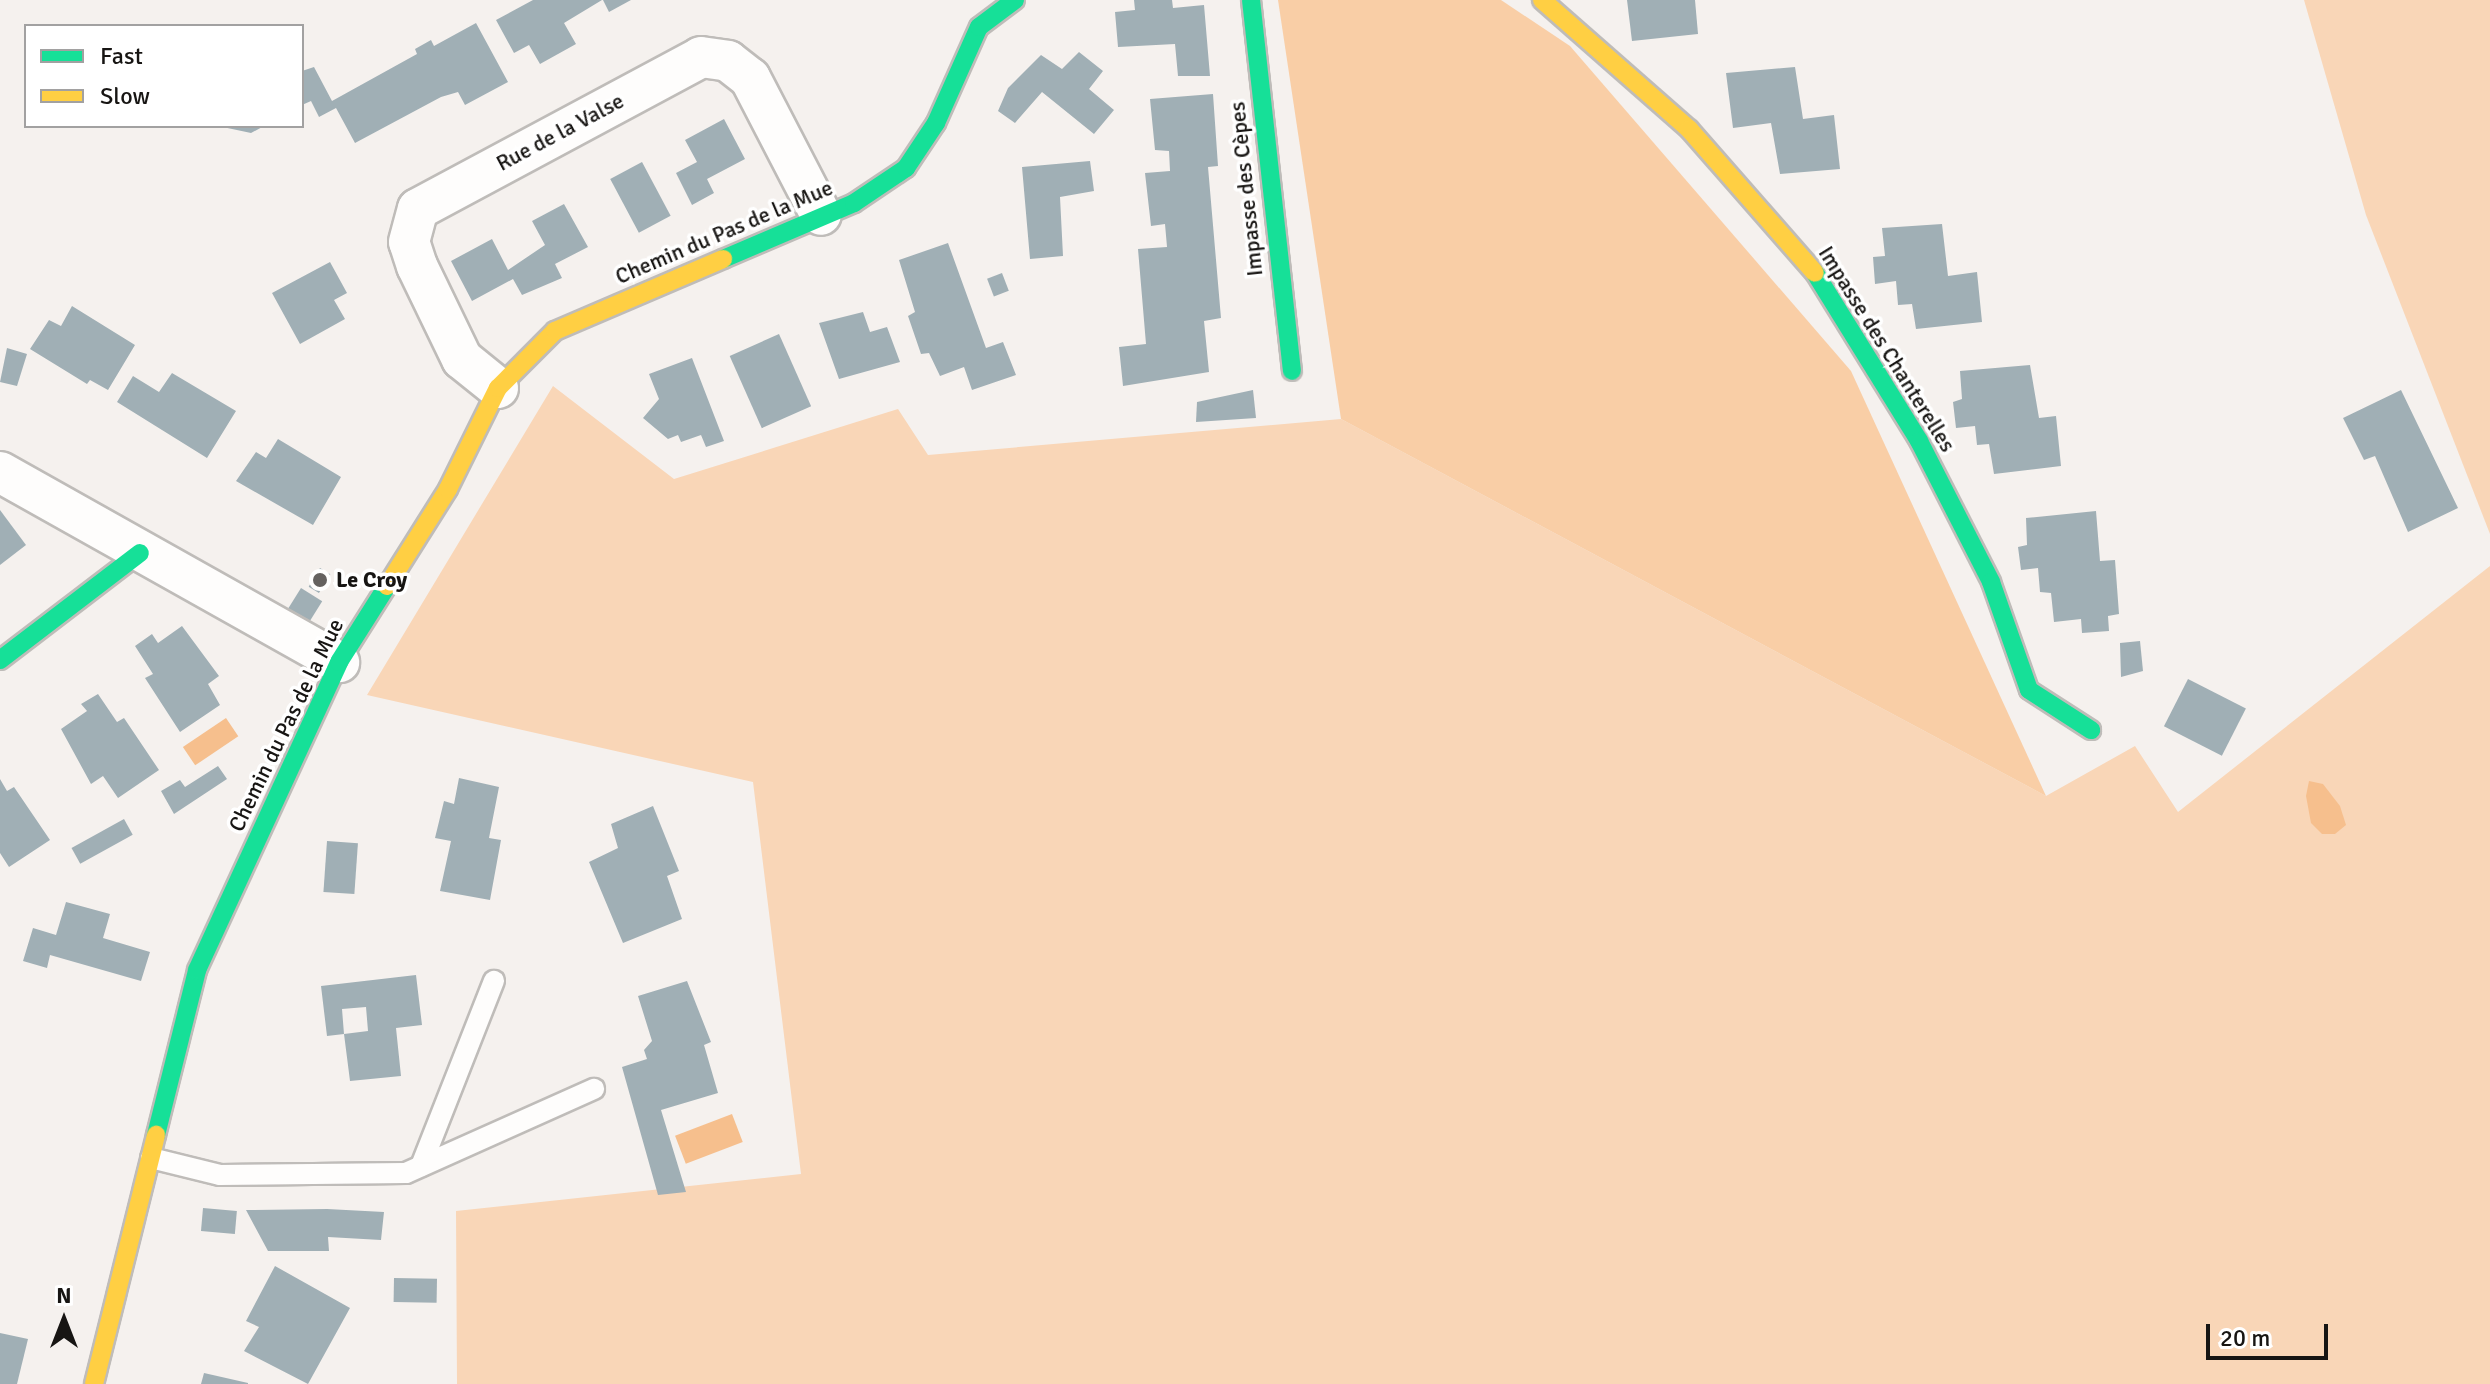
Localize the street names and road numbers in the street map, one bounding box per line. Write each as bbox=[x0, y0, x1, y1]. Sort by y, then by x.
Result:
street label: Rue de la Valse bbox=[492, 87, 628, 177]
street label: Impasse des Cèpes bbox=[1224, 100, 1268, 278]
street label: Chemin du Pas de la Mue bbox=[611, 174, 837, 290]
street label: Impasse des Chanterelles bbox=[1813, 241, 1961, 457]
street label: Chemin du Pas de la Mue bbox=[223, 614, 349, 836]

